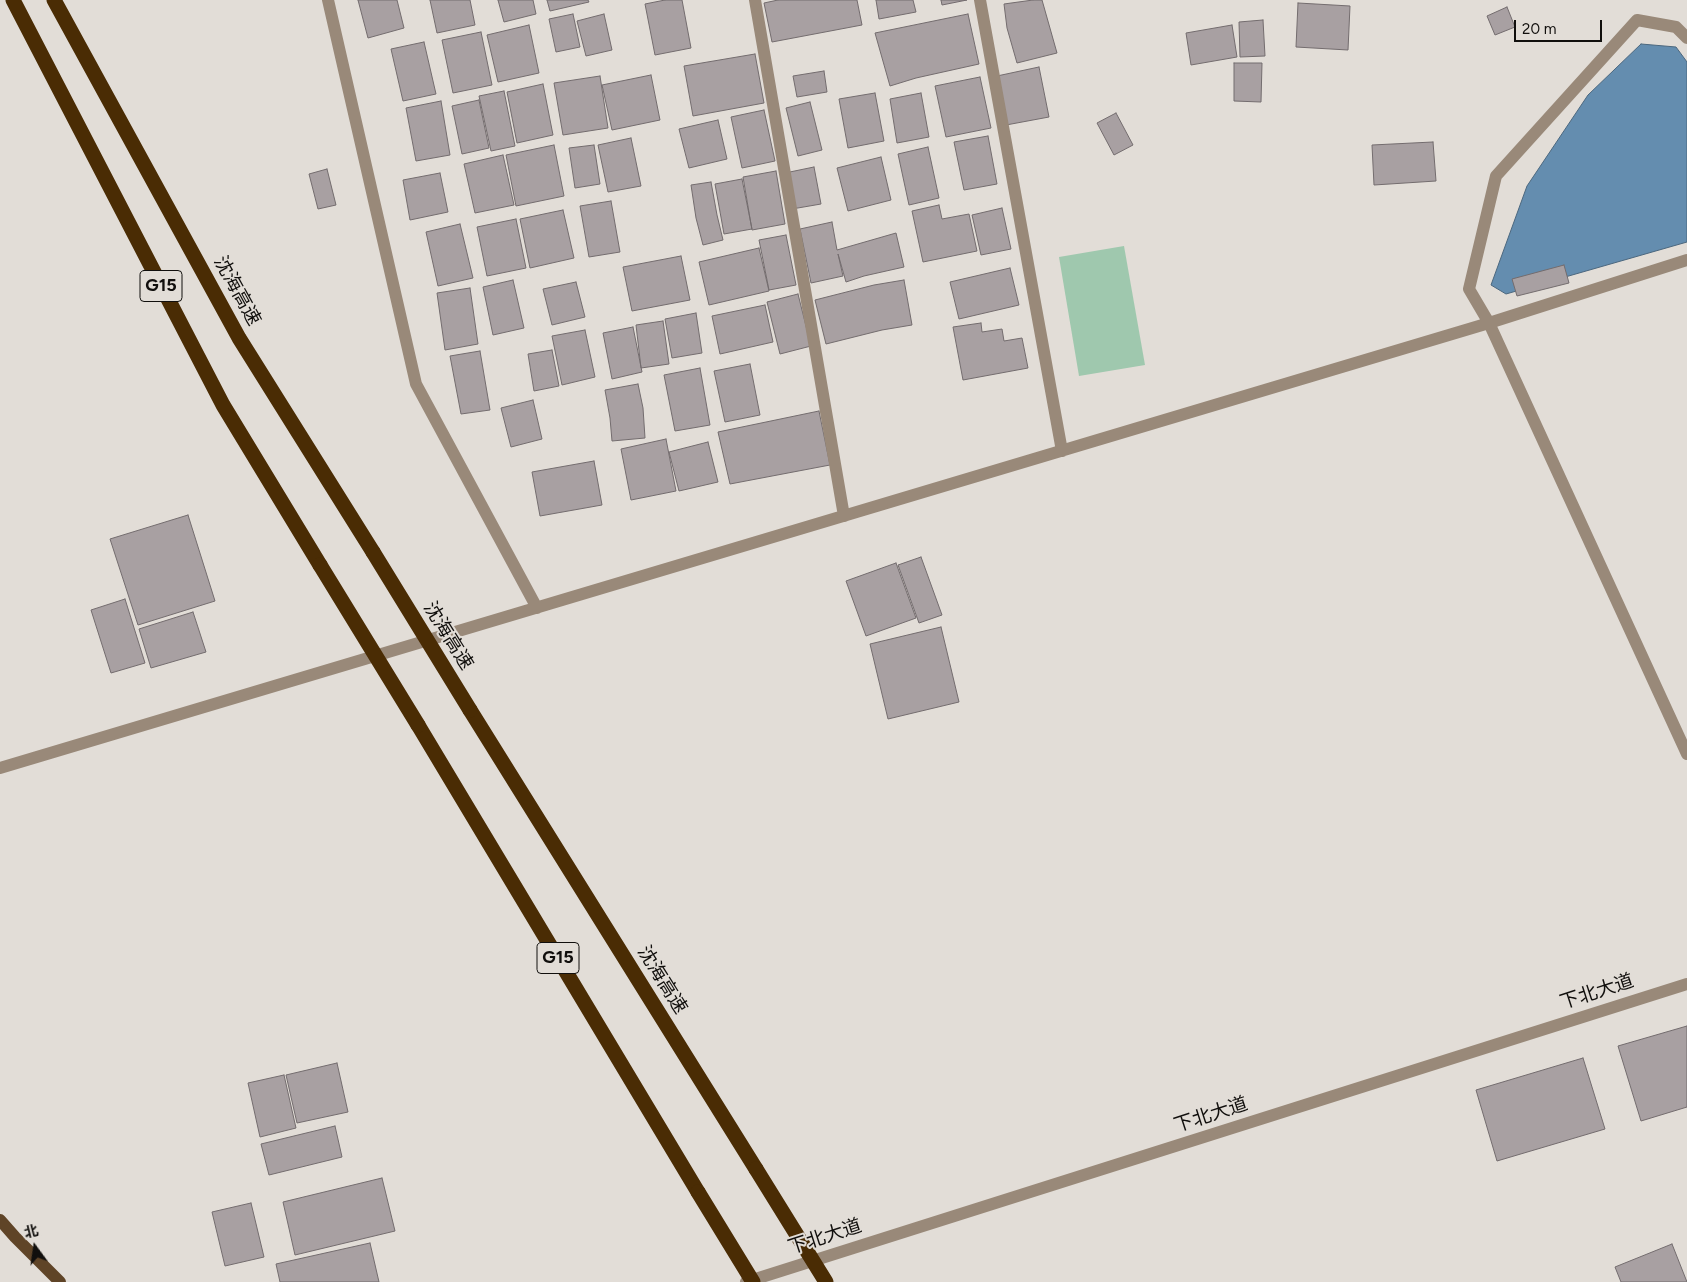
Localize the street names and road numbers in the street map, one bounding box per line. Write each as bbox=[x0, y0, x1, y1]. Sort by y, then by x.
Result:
street label: 沈海高速 bbox=[209, 252, 265, 330]
road number: G15 bbox=[140, 270, 182, 302]
street label: 沈海高速 bbox=[418, 598, 478, 674]
road number: G15 bbox=[537, 942, 579, 974]
street label: 沈海高速 bbox=[632, 942, 692, 1018]
street label: 下北大道 bbox=[1557, 969, 1637, 1015]
street label: 下北大道 bbox=[1171, 1092, 1251, 1138]
street label: 下北大道 bbox=[785, 1214, 865, 1260]

